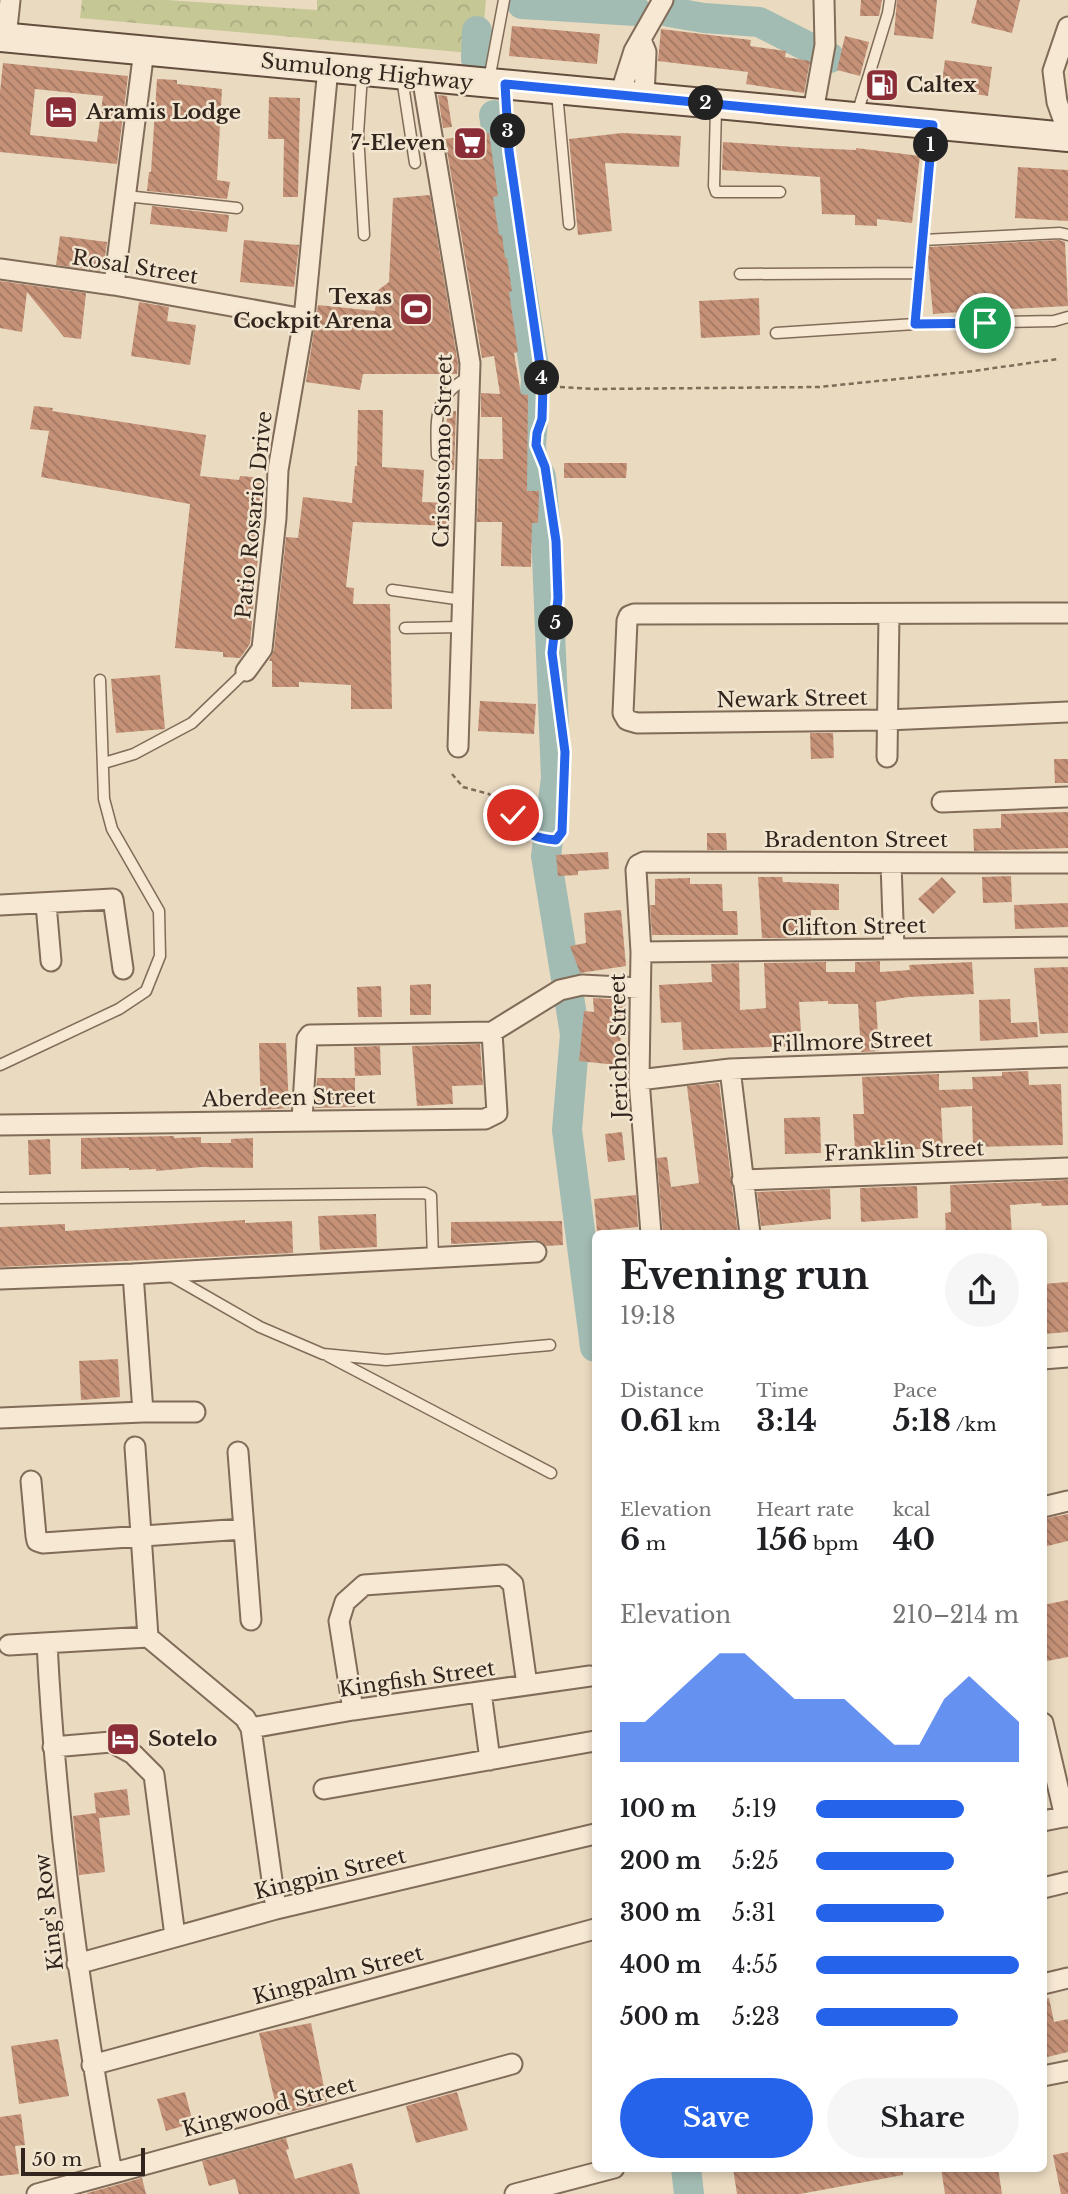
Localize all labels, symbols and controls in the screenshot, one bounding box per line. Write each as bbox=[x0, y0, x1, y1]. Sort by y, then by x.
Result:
street label: Sumulong Highway bbox=[260, 48, 475, 96]
fuel station icon: Caltex bbox=[863, 66, 901, 104]
place label: Caltex bbox=[906, 72, 977, 98]
pin: 2 bbox=[688, 86, 724, 120]
text: 2 bbox=[699, 91, 712, 114]
hotel icon: Aramis Lodge bbox=[42, 93, 80, 131]
place label: Aramis Lodge bbox=[85, 99, 241, 125]
pin: 3 bbox=[490, 114, 526, 148]
text: 3 bbox=[501, 119, 514, 142]
supermarket icon: 7-Eleven bbox=[451, 124, 489, 162]
pin: 1 bbox=[914, 128, 948, 162]
place label: 7-Eleven bbox=[351, 130, 446, 156]
text: 1 bbox=[926, 133, 935, 156]
street label: Rosal Street bbox=[70, 244, 200, 290]
place label: Texas Cockpit Arena bbox=[233, 284, 392, 334]
sports icon: Texas Cockpit Arena bbox=[397, 290, 435, 328]
pin bbox=[955, 293, 1015, 353]
icon: arrive bbox=[966, 304, 1004, 342]
street label: Crisostomo Street bbox=[428, 354, 458, 548]
pin: 4 bbox=[524, 360, 560, 396]
text: 4 bbox=[535, 366, 548, 389]
street label: Patio Rosario Drive bbox=[230, 410, 278, 620]
pin: 5 bbox=[538, 606, 574, 640]
text: 5 bbox=[550, 611, 561, 634]
street label: Newark Street bbox=[716, 685, 868, 713]
pin bbox=[483, 785, 543, 845]
icon: check bbox=[494, 796, 532, 834]
street label: Bradenton Street bbox=[764, 827, 948, 853]
street label: Clifton Street bbox=[781, 913, 927, 941]
street label: Jericho Street bbox=[605, 973, 633, 1122]
street label: Fillmore Street bbox=[771, 1026, 934, 1058]
street label: Aberdeen Street bbox=[201, 1083, 376, 1113]
street label: Franklin Street bbox=[823, 1135, 985, 1167]
text: Evening run bbox=[620, 1252, 869, 1299]
button: share bbox=[945, 1253, 1019, 1327]
text: 19:18 bbox=[620, 1302, 676, 1330]
text: Distance bbox=[620, 1379, 704, 1402]
text: Time bbox=[756, 1379, 809, 1402]
text: Pace bbox=[893, 1379, 937, 1402]
text: 0.61 bbox=[620, 1402, 683, 1439]
text: 3:14 bbox=[756, 1402, 817, 1439]
text: 5:18 bbox=[893, 1402, 951, 1439]
text: km bbox=[683, 1413, 720, 1436]
text: /km bbox=[951, 1413, 997, 1436]
text: Elevation bbox=[620, 1498, 712, 1521]
text: Heart rate bbox=[756, 1498, 854, 1521]
text: kcal bbox=[893, 1498, 931, 1521]
text: 6 bbox=[620, 1521, 640, 1558]
text: 156 bbox=[756, 1521, 807, 1558]
text: 40 bbox=[893, 1521, 935, 1558]
text: m bbox=[640, 1532, 666, 1555]
text: bpm bbox=[807, 1532, 859, 1555]
text: Elevation bbox=[620, 1601, 731, 1629]
text: 210–214 m bbox=[892, 1601, 1019, 1629]
street label: Kingfish Street bbox=[337, 1655, 497, 1703]
hotel icon: Sotelo bbox=[104, 1720, 142, 1758]
place label: Sotelo bbox=[148, 1726, 218, 1752]
text: 100 m bbox=[620, 1795, 696, 1823]
text: 5:19 bbox=[732, 1795, 777, 1823]
street label: Kingpin Street bbox=[251, 1843, 409, 1905]
text: 200 m bbox=[620, 1847, 701, 1875]
text: 5:25 bbox=[732, 1847, 779, 1875]
street label: King's Row bbox=[29, 1852, 69, 1972]
text: 300 m bbox=[620, 1899, 701, 1927]
text: 5:31 bbox=[732, 1899, 776, 1927]
street label: Kingpalm Street bbox=[250, 1940, 426, 2010]
text: 400 m bbox=[620, 1951, 702, 1979]
text: 4:55 bbox=[732, 1951, 778, 1979]
text: 500 m bbox=[620, 2003, 700, 2031]
text: 5:23 bbox=[732, 2003, 780, 2031]
street label: Kingwood Street bbox=[179, 2071, 359, 2143]
button: Save bbox=[620, 2078, 813, 2158]
button: Share bbox=[827, 2078, 1019, 2158]
scale bar bbox=[21, 2145, 145, 2177]
text: 50 m bbox=[32, 2148, 82, 2171]

